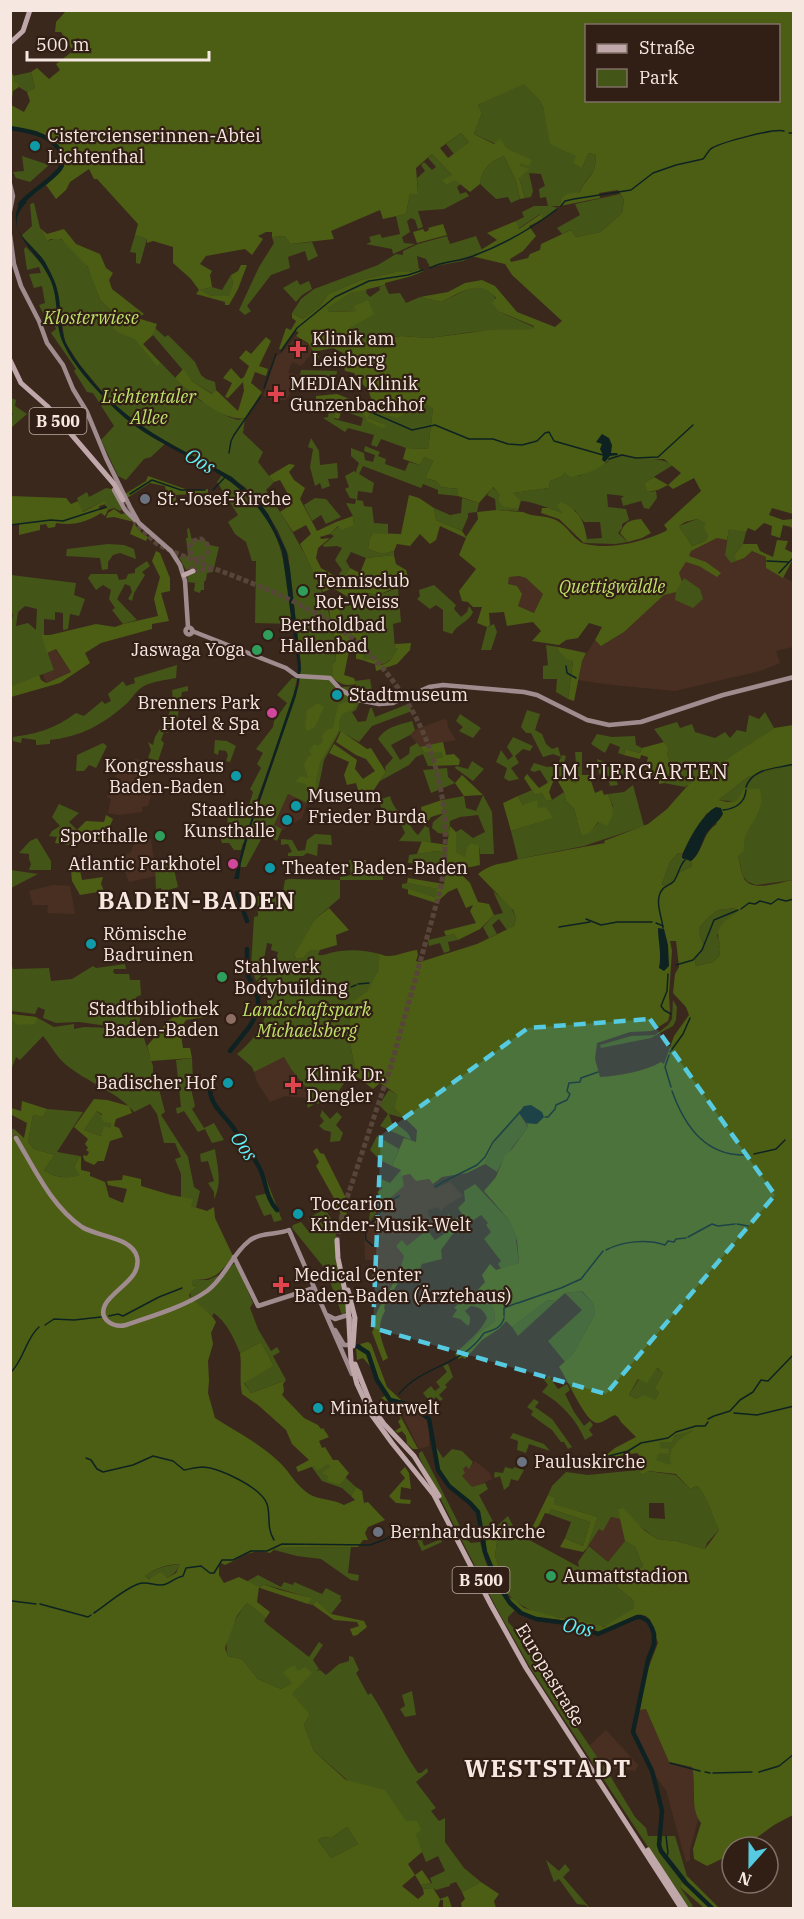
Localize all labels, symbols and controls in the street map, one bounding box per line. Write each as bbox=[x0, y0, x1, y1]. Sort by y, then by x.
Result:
scale bar bbox=[27, 24, 208, 62]
legend bbox=[585, 24, 780, 102]
text: 500 m bbox=[36, 33, 90, 56]
text: Straße bbox=[639, 36, 695, 59]
text: Park bbox=[639, 66, 679, 89]
place label: Cistercienserinnen-Abtei Lichtenthal bbox=[47, 124, 261, 168]
marker: Cistercienserinnen-Abtei Lichtenthal bbox=[28, 139, 42, 153]
park label: Klosterwiese bbox=[42, 306, 139, 329]
place label: Klinik am Leisberg bbox=[312, 327, 395, 371]
marker: Klinik am Leisberg bbox=[289, 340, 307, 358]
place label: MEDIAN Klinik Gunzenbachhof bbox=[290, 372, 426, 416]
park label: Lichtentaler Allee bbox=[101, 385, 197, 429]
marker: MEDIAN Klinik Gunzenbachhof bbox=[267, 385, 285, 403]
road number: B 500 bbox=[29, 408, 86, 434]
water label: Oos bbox=[180, 441, 221, 480]
place label: St.-Josef-Kirche bbox=[157, 487, 291, 510]
marker: St.-Josef-Kirche bbox=[138, 492, 152, 506]
place label: Tennisclub Rot-Weiss bbox=[315, 569, 410, 613]
park label: Quettigwäldle bbox=[559, 575, 665, 598]
marker: Tennisclub Rot-Weiss bbox=[296, 584, 310, 598]
place label: Bertholdbad Hallenbad bbox=[280, 613, 386, 657]
marker: Bertholdbad Hallenbad bbox=[261, 628, 275, 642]
place label: Jaswaga Yoga bbox=[131, 638, 245, 661]
marker: Jaswaga Yoga bbox=[250, 643, 264, 657]
place label: Stadtmuseum bbox=[349, 683, 468, 706]
marker: Stadtmuseum bbox=[330, 688, 344, 702]
place label: Brenners Park Hotel & Spa bbox=[137, 691, 260, 735]
marker: Brenners Park Hotel & Spa bbox=[265, 706, 279, 720]
place label: Kongresshaus Baden-Baden bbox=[104, 754, 224, 798]
district label: IM TIERGARTEN bbox=[553, 758, 729, 785]
marker: Kongresshaus Baden-Baden bbox=[229, 769, 243, 783]
place label: Museum Frieder Burda bbox=[308, 784, 427, 828]
place label: Staatliche Kunsthalle bbox=[184, 798, 275, 842]
marker: Museum Frieder Burda bbox=[289, 799, 303, 813]
marker: Staatliche Kunsthalle bbox=[280, 813, 294, 827]
place label: Sporthalle bbox=[60, 824, 148, 847]
marker: Sporthalle bbox=[153, 829, 167, 843]
place label: Atlantic Parkhotel bbox=[68, 852, 221, 875]
place label: Theater Baden-Baden bbox=[282, 856, 468, 879]
marker: Atlantic Parkhotel bbox=[226, 857, 240, 871]
marker: Theater Baden-Baden bbox=[263, 861, 277, 875]
district label: BADEN-BADEN bbox=[98, 884, 296, 916]
place label: Römische Badruinen bbox=[103, 922, 194, 966]
marker: Römische Badruinen bbox=[84, 937, 98, 951]
place label: Stahlwerk Bodybuilding bbox=[234, 955, 348, 999]
marker: Stahlwerk Bodybuilding bbox=[215, 970, 229, 984]
place label: Stadtbibliothek Baden-Baden bbox=[89, 997, 219, 1041]
park label: Landschaftspark Michaelsberg bbox=[242, 998, 372, 1042]
marker: Stadtbibliothek Baden-Baden bbox=[224, 1012, 238, 1026]
place label: Klinik Dr. Dengler bbox=[306, 1063, 385, 1107]
place label: Badischer Hof bbox=[96, 1071, 218, 1094]
marker: Badischer Hof bbox=[221, 1076, 235, 1090]
marker: Klinik Dr. Dengler bbox=[284, 1076, 302, 1094]
water label: Oos bbox=[225, 1125, 265, 1167]
place label: Toccarion Kinder-Musik-Welt bbox=[310, 1192, 471, 1236]
marker: Toccarion Kinder-Musik-Welt bbox=[291, 1207, 305, 1221]
place label: Medical Center Baden-Baden (Ärztehaus) bbox=[294, 1263, 511, 1307]
marker: Medical Center Baden-Baden (Ärztehaus) bbox=[272, 1276, 290, 1294]
place label: Miniaturwelt bbox=[330, 1396, 439, 1419]
marker: Miniaturwelt bbox=[311, 1401, 325, 1415]
place label: Pauluskirche bbox=[534, 1450, 646, 1473]
marker: Pauluskirche bbox=[515, 1455, 529, 1469]
place label: Bernharduskirche bbox=[390, 1520, 545, 1543]
marker: Bernharduskirche bbox=[371, 1525, 385, 1539]
place label: Aumattstadion bbox=[563, 1564, 689, 1587]
road number: B 500 bbox=[452, 1567, 510, 1593]
marker: Aumattstadion bbox=[544, 1569, 558, 1583]
water label: Oos bbox=[560, 1610, 597, 1643]
street label: Europastraße bbox=[511, 1619, 590, 1730]
district label: WESTSTADT bbox=[464, 1752, 632, 1784]
north arrow bbox=[720, 1835, 780, 1895]
text: N bbox=[735, 1867, 754, 1891]

